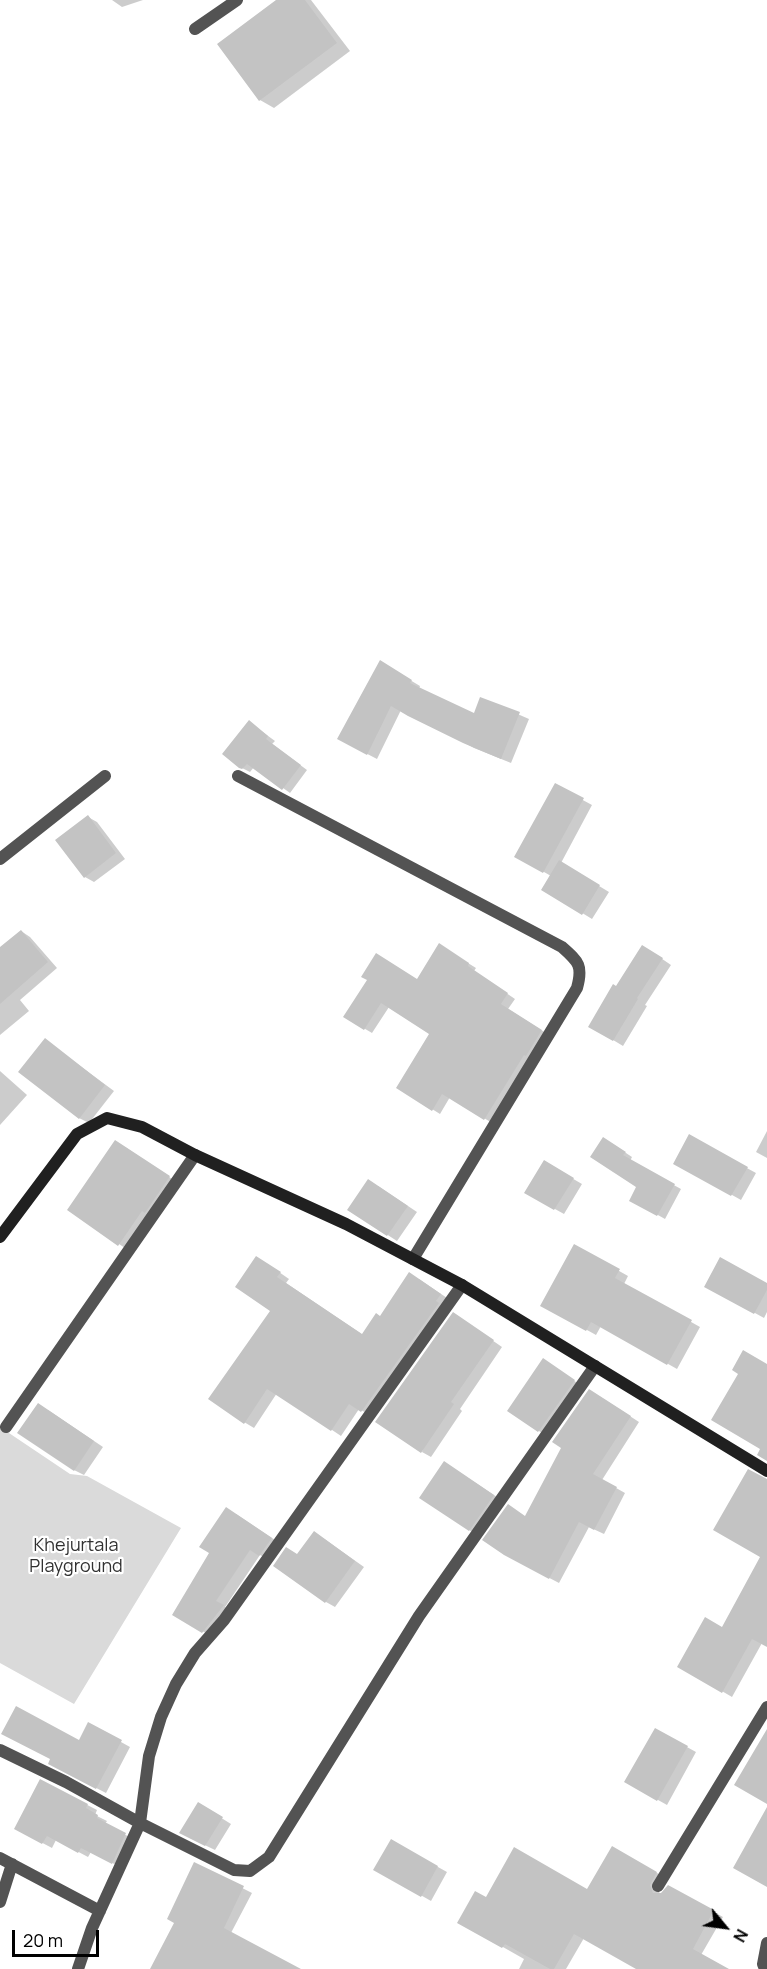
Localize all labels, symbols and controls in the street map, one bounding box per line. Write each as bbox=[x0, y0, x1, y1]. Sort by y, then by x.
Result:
park label: Khejurtala Playground bbox=[29, 1535, 123, 1578]
north arrow bbox=[695, 1897, 755, 1957]
scale bar bbox=[15, 1918, 102, 1956]
text: N bbox=[728, 1925, 753, 1946]
text: 20 m bbox=[23, 1928, 63, 1952]

